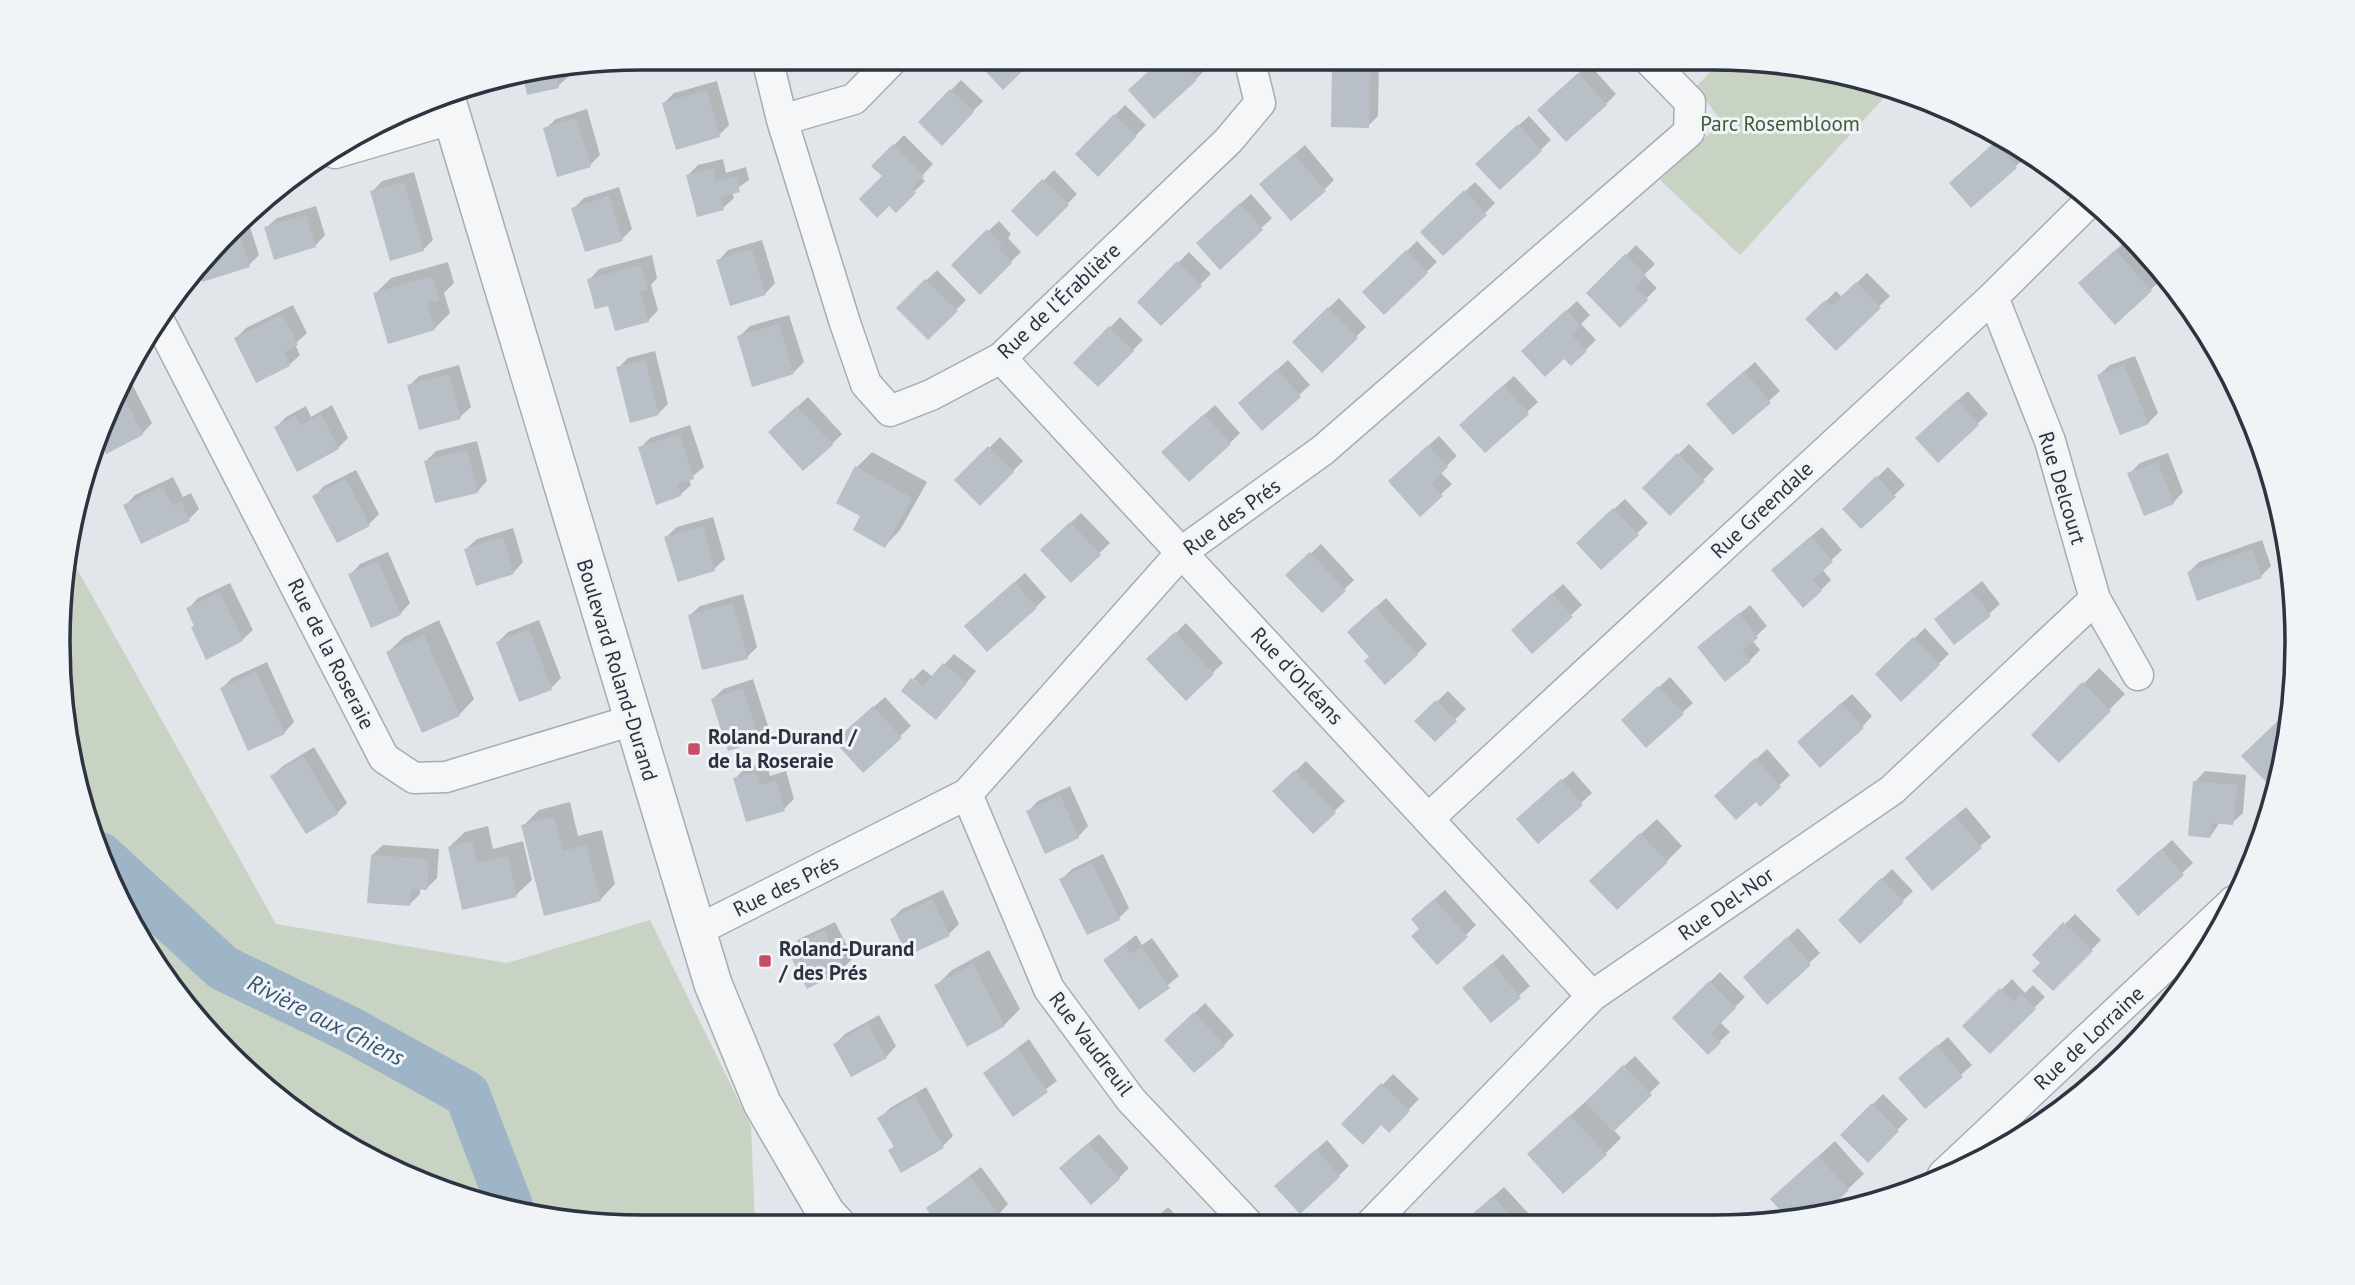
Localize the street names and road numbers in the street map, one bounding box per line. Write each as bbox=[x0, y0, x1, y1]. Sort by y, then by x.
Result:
street label: Rue de l'Érablière bbox=[991, 237, 1126, 365]
street label: Rue Delcourt bbox=[2032, 428, 2092, 548]
street label: Rue Greendale bbox=[1705, 455, 1819, 564]
street label: Rue des Prés bbox=[1178, 472, 1286, 561]
street label: Boulevard Roland-Durand bbox=[571, 556, 664, 784]
street label: Rue de la Roseraie bbox=[282, 574, 381, 734]
street label: Rue d'Orléans bbox=[1245, 621, 1350, 730]
street label: Rue des Prés bbox=[729, 848, 843, 923]
street label: Rue Del-Nor bbox=[1673, 861, 1779, 946]
street label: Rue de Lorraine bbox=[2028, 980, 2149, 1096]
street label: Rue Vaudreuil bbox=[1043, 986, 1140, 1101]

